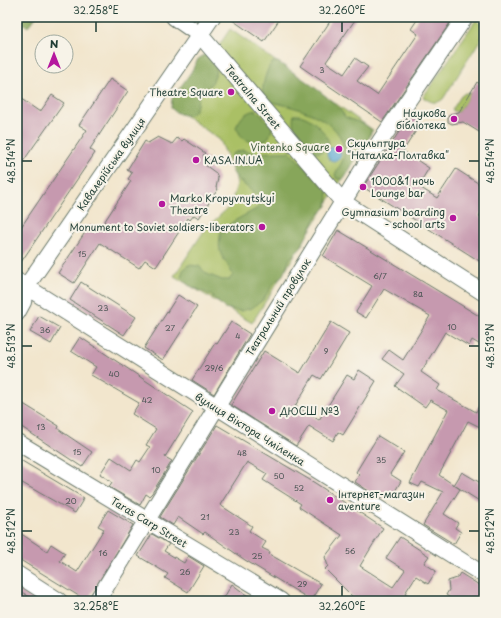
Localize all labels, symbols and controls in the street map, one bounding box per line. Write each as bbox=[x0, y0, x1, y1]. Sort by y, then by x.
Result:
text: 32.258°E bbox=[73, 2, 119, 17]
text: 32.260°E bbox=[319, 2, 365, 17]
north arrow bbox=[34, 34, 74, 74]
text: N bbox=[50, 35, 59, 52]
street label: Teatralna Street bbox=[222, 61, 285, 132]
house number: 3 bbox=[319, 64, 325, 76]
place label: Theatre Square bbox=[149, 84, 223, 99]
marker: Theatre Square bbox=[226, 87, 236, 97]
place label: Наукова бібліотека bbox=[396, 105, 447, 132]
street label: Кавалерійська вулиця bbox=[73, 114, 148, 213]
marker: Наукова бібліотека bbox=[449, 114, 459, 124]
place label: Скульптура "Наталка-Полтавка" bbox=[347, 135, 449, 162]
text: 48.514°N bbox=[3, 138, 18, 184]
text: 48.514°N bbox=[482, 138, 497, 184]
park label: Vintenko Square bbox=[250, 139, 330, 154]
marker: Скульптура "Наталка-Полтавка" bbox=[334, 144, 344, 154]
place label: KASA.IN.UA bbox=[204, 152, 263, 167]
marker: KASA.IN.UA bbox=[191, 155, 201, 165]
place label: 1000&1 ночь Lounge bar bbox=[371, 173, 434, 200]
marker: 1000&1 ночь Lounge bar bbox=[358, 182, 368, 192]
place label: Marko Kropyvnytskyi Theatre bbox=[170, 190, 275, 217]
marker: Marko Kropyvnytskyi Theatre bbox=[157, 199, 167, 209]
place label: Gymnasium boarding - school arts bbox=[341, 204, 445, 231]
marker: Gymnasium boarding - school arts bbox=[448, 213, 458, 223]
place label: Monument to Soviet soldiers-liberators bbox=[69, 219, 254, 234]
marker: Monument to Soviet soldiers-liberators bbox=[257, 222, 267, 232]
house number: 15 bbox=[78, 248, 86, 260]
street label: Театральний провулок bbox=[241, 255, 315, 359]
house number: 6/7 bbox=[373, 270, 387, 282]
house number: 8а bbox=[413, 288, 423, 300]
house number: 23 bbox=[98, 302, 108, 314]
house number: 10 bbox=[447, 321, 457, 333]
house number: 27 bbox=[165, 322, 175, 334]
text: 48.513°N bbox=[3, 323, 18, 369]
text: 48.513°N bbox=[482, 323, 497, 369]
house number: 36 bbox=[40, 324, 51, 336]
house number: 4 bbox=[235, 330, 241, 342]
house number: 9 bbox=[324, 345, 329, 357]
house number: 29/6 bbox=[205, 362, 224, 374]
house number: 40 bbox=[108, 368, 120, 380]
street label: вулиця Віктора Чміленка bbox=[193, 389, 309, 469]
house number: 42 bbox=[142, 394, 153, 406]
place label: ДЮСШ №3 bbox=[279, 403, 339, 418]
marker: ДЮСШ №3 bbox=[267, 406, 277, 416]
house number: 13 bbox=[37, 421, 45, 433]
house number: 15 bbox=[73, 446, 81, 458]
house number: 48 bbox=[237, 447, 247, 459]
house number: 35 bbox=[376, 454, 386, 466]
house number: 10 bbox=[151, 464, 161, 476]
house number: 50 bbox=[274, 470, 285, 482]
house number: 52 bbox=[294, 482, 305, 494]
place label: Інтернет-магазин aventure bbox=[338, 486, 425, 513]
street label: Taras Carp Street bbox=[108, 493, 190, 550]
house number: 20 bbox=[65, 495, 77, 507]
marker: Інтернет-магазин aventure bbox=[325, 495, 335, 505]
text: 48.512°N bbox=[3, 508, 18, 554]
text: 48.512°N bbox=[482, 508, 497, 554]
house number: 21 bbox=[200, 511, 210, 523]
house number: 23 bbox=[229, 526, 239, 538]
house number: 56 bbox=[345, 545, 356, 557]
house number: 16 bbox=[98, 547, 108, 559]
house number: 25 bbox=[252, 550, 262, 562]
house number: 26 bbox=[180, 566, 191, 578]
house number: 29 bbox=[297, 578, 307, 590]
text: 32.258°E bbox=[73, 598, 119, 613]
text: 32.260°E bbox=[319, 598, 365, 613]

